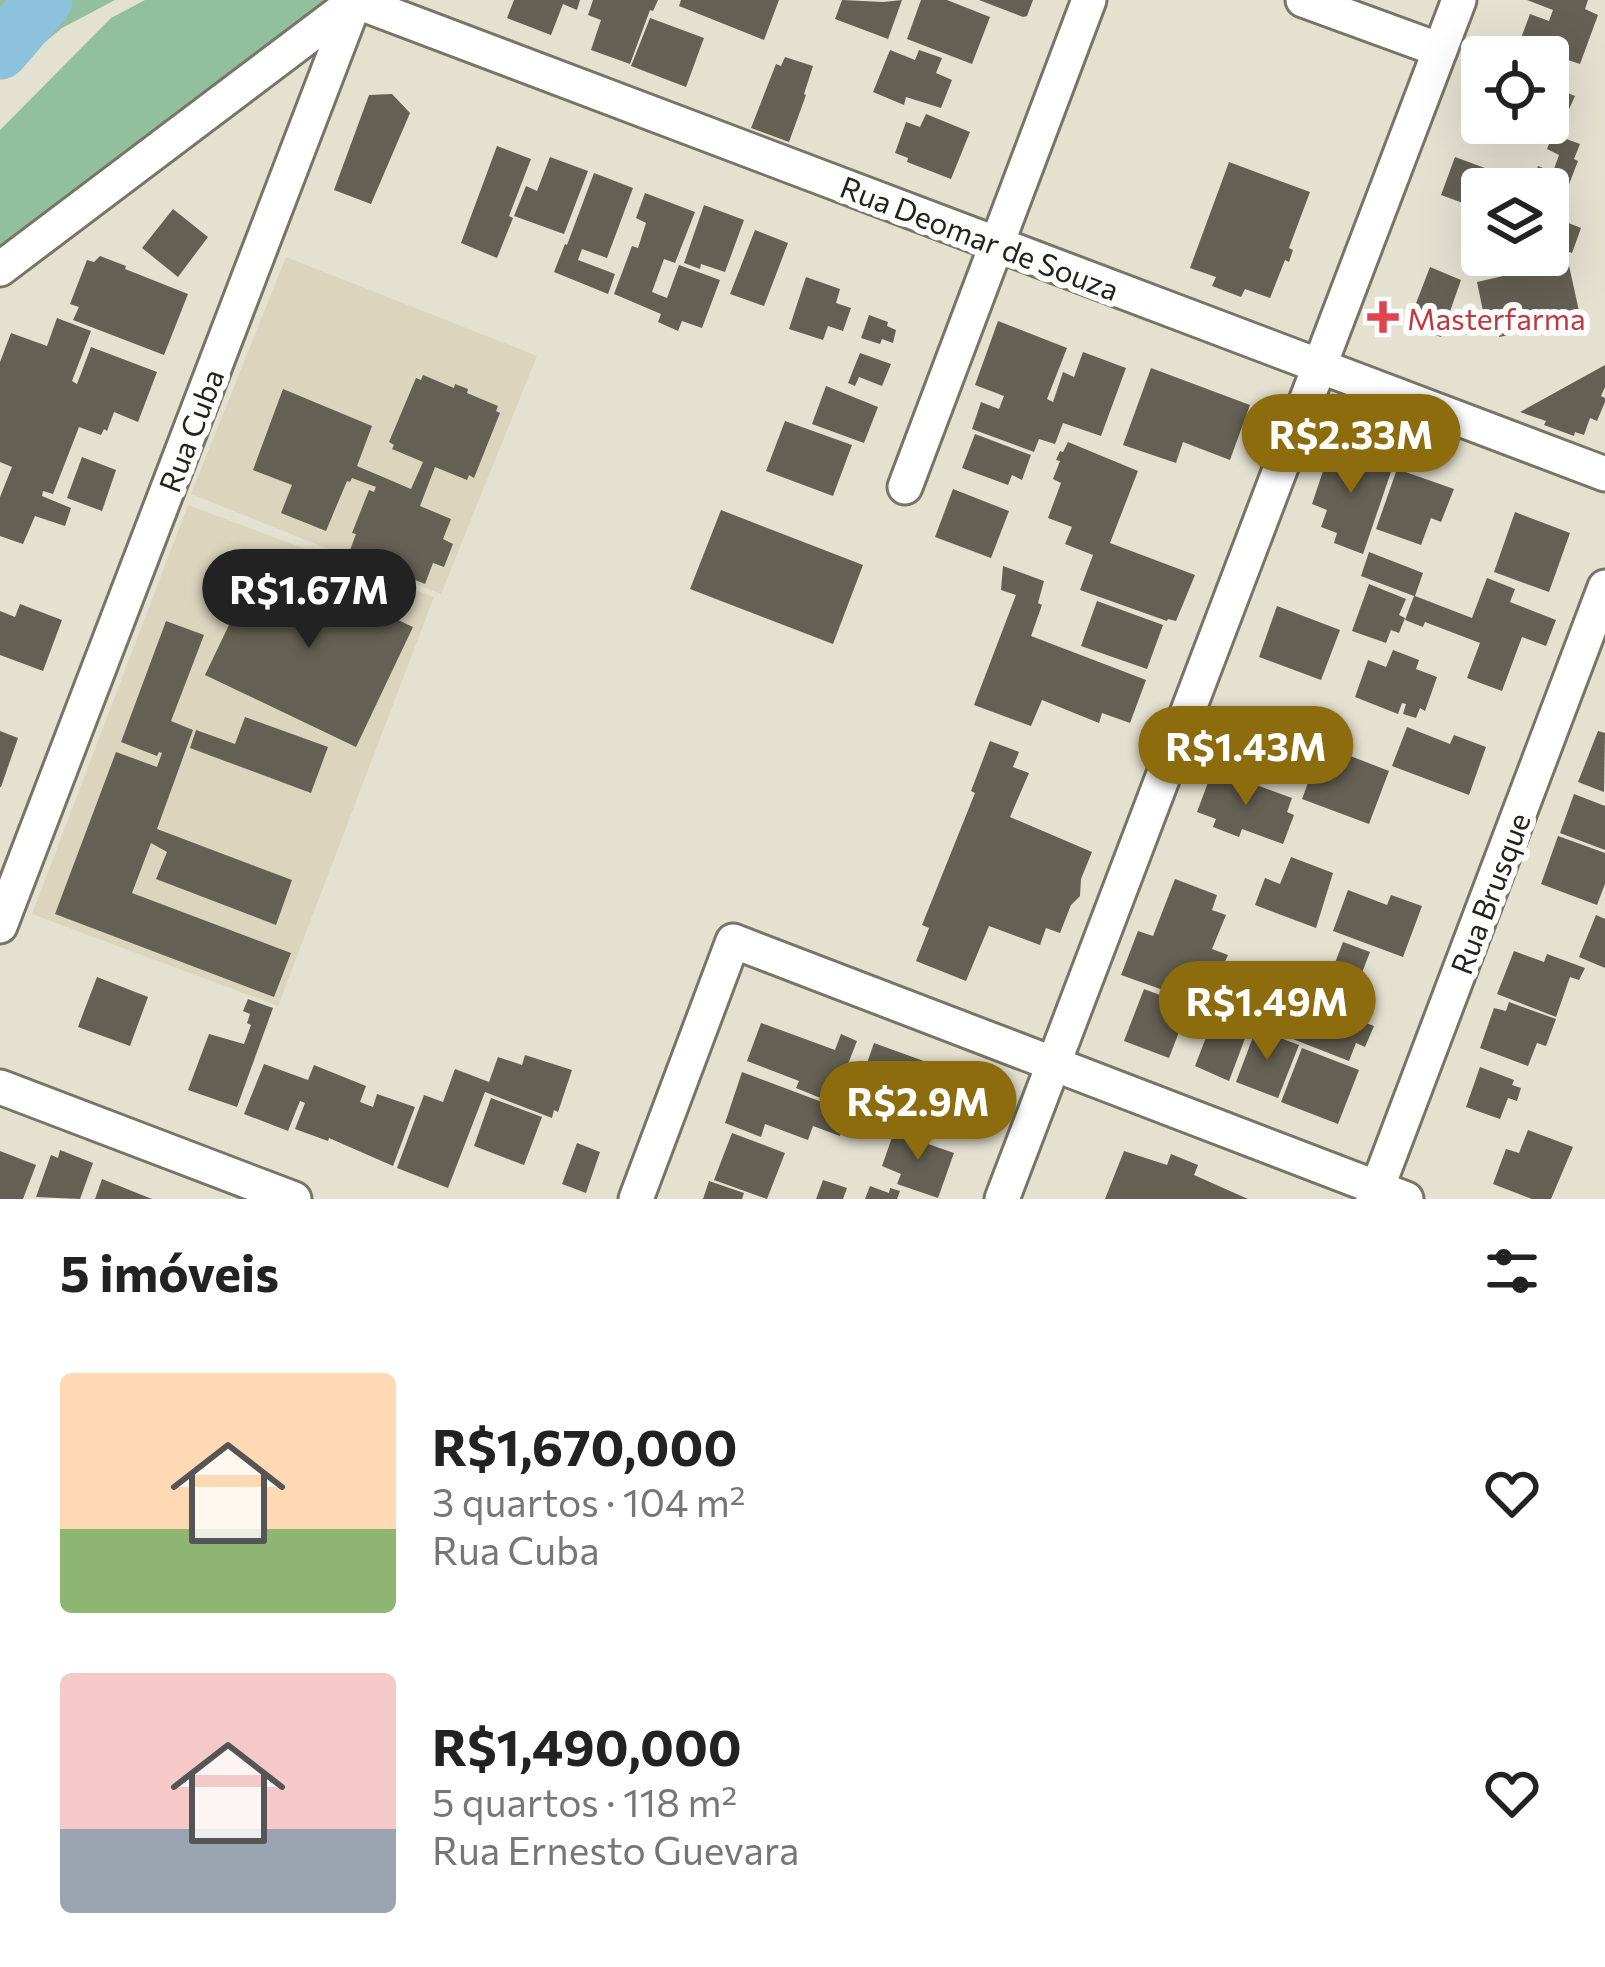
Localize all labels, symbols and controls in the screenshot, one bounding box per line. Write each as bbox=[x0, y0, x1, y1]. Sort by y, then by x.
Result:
map controls bbox=[1461, 36, 1569, 276]
button: locate bbox=[1461, 36, 1569, 144]
street label: Rua Deomar de Souza bbox=[836, 167, 1124, 307]
button: layers bbox=[1461, 168, 1569, 276]
place label: Masterfarma bbox=[1407, 299, 1586, 336]
marker: Masterfarma bbox=[1370, 304, 1396, 330]
street label: Rua Cuba bbox=[150, 363, 230, 497]
pin: R$2.33M bbox=[1240, 394, 1462, 496]
text: R$2.33M bbox=[1269, 409, 1433, 457]
pin: R$1.67M bbox=[198, 549, 420, 651]
text: R$1.67M bbox=[229, 564, 389, 612]
pin: R$1.43M bbox=[1135, 706, 1357, 808]
text: R$1.43M bbox=[1165, 721, 1327, 769]
street label: Rua Brusque bbox=[1441, 807, 1537, 979]
pin: R$1.49M bbox=[1156, 961, 1378, 1063]
text: R$1.49M bbox=[1186, 976, 1348, 1024]
pin: R$2.9M bbox=[820, 1061, 1016, 1163]
text: R$2.9M bbox=[847, 1076, 989, 1124]
icon: filters bbox=[1479, 1238, 1545, 1304]
text: 5 imóveis bbox=[60, 1240, 279, 1303]
text: R$1,670,000 bbox=[432, 1414, 737, 1477]
icon: home bbox=[156, 1421, 300, 1565]
icon: heart bbox=[1479, 1460, 1545, 1526]
text: 3 quartos · 104 m² bbox=[432, 1477, 745, 1525]
text: Rua Cuba bbox=[432, 1525, 600, 1573]
text: R$1,490,000 bbox=[432, 1714, 742, 1777]
icon: home bbox=[156, 1721, 300, 1865]
icon: heart bbox=[1479, 1760, 1545, 1826]
text: 5 quartos · 118 m² bbox=[432, 1777, 737, 1825]
text: Rua Ernesto Guevara bbox=[432, 1825, 799, 1873]

